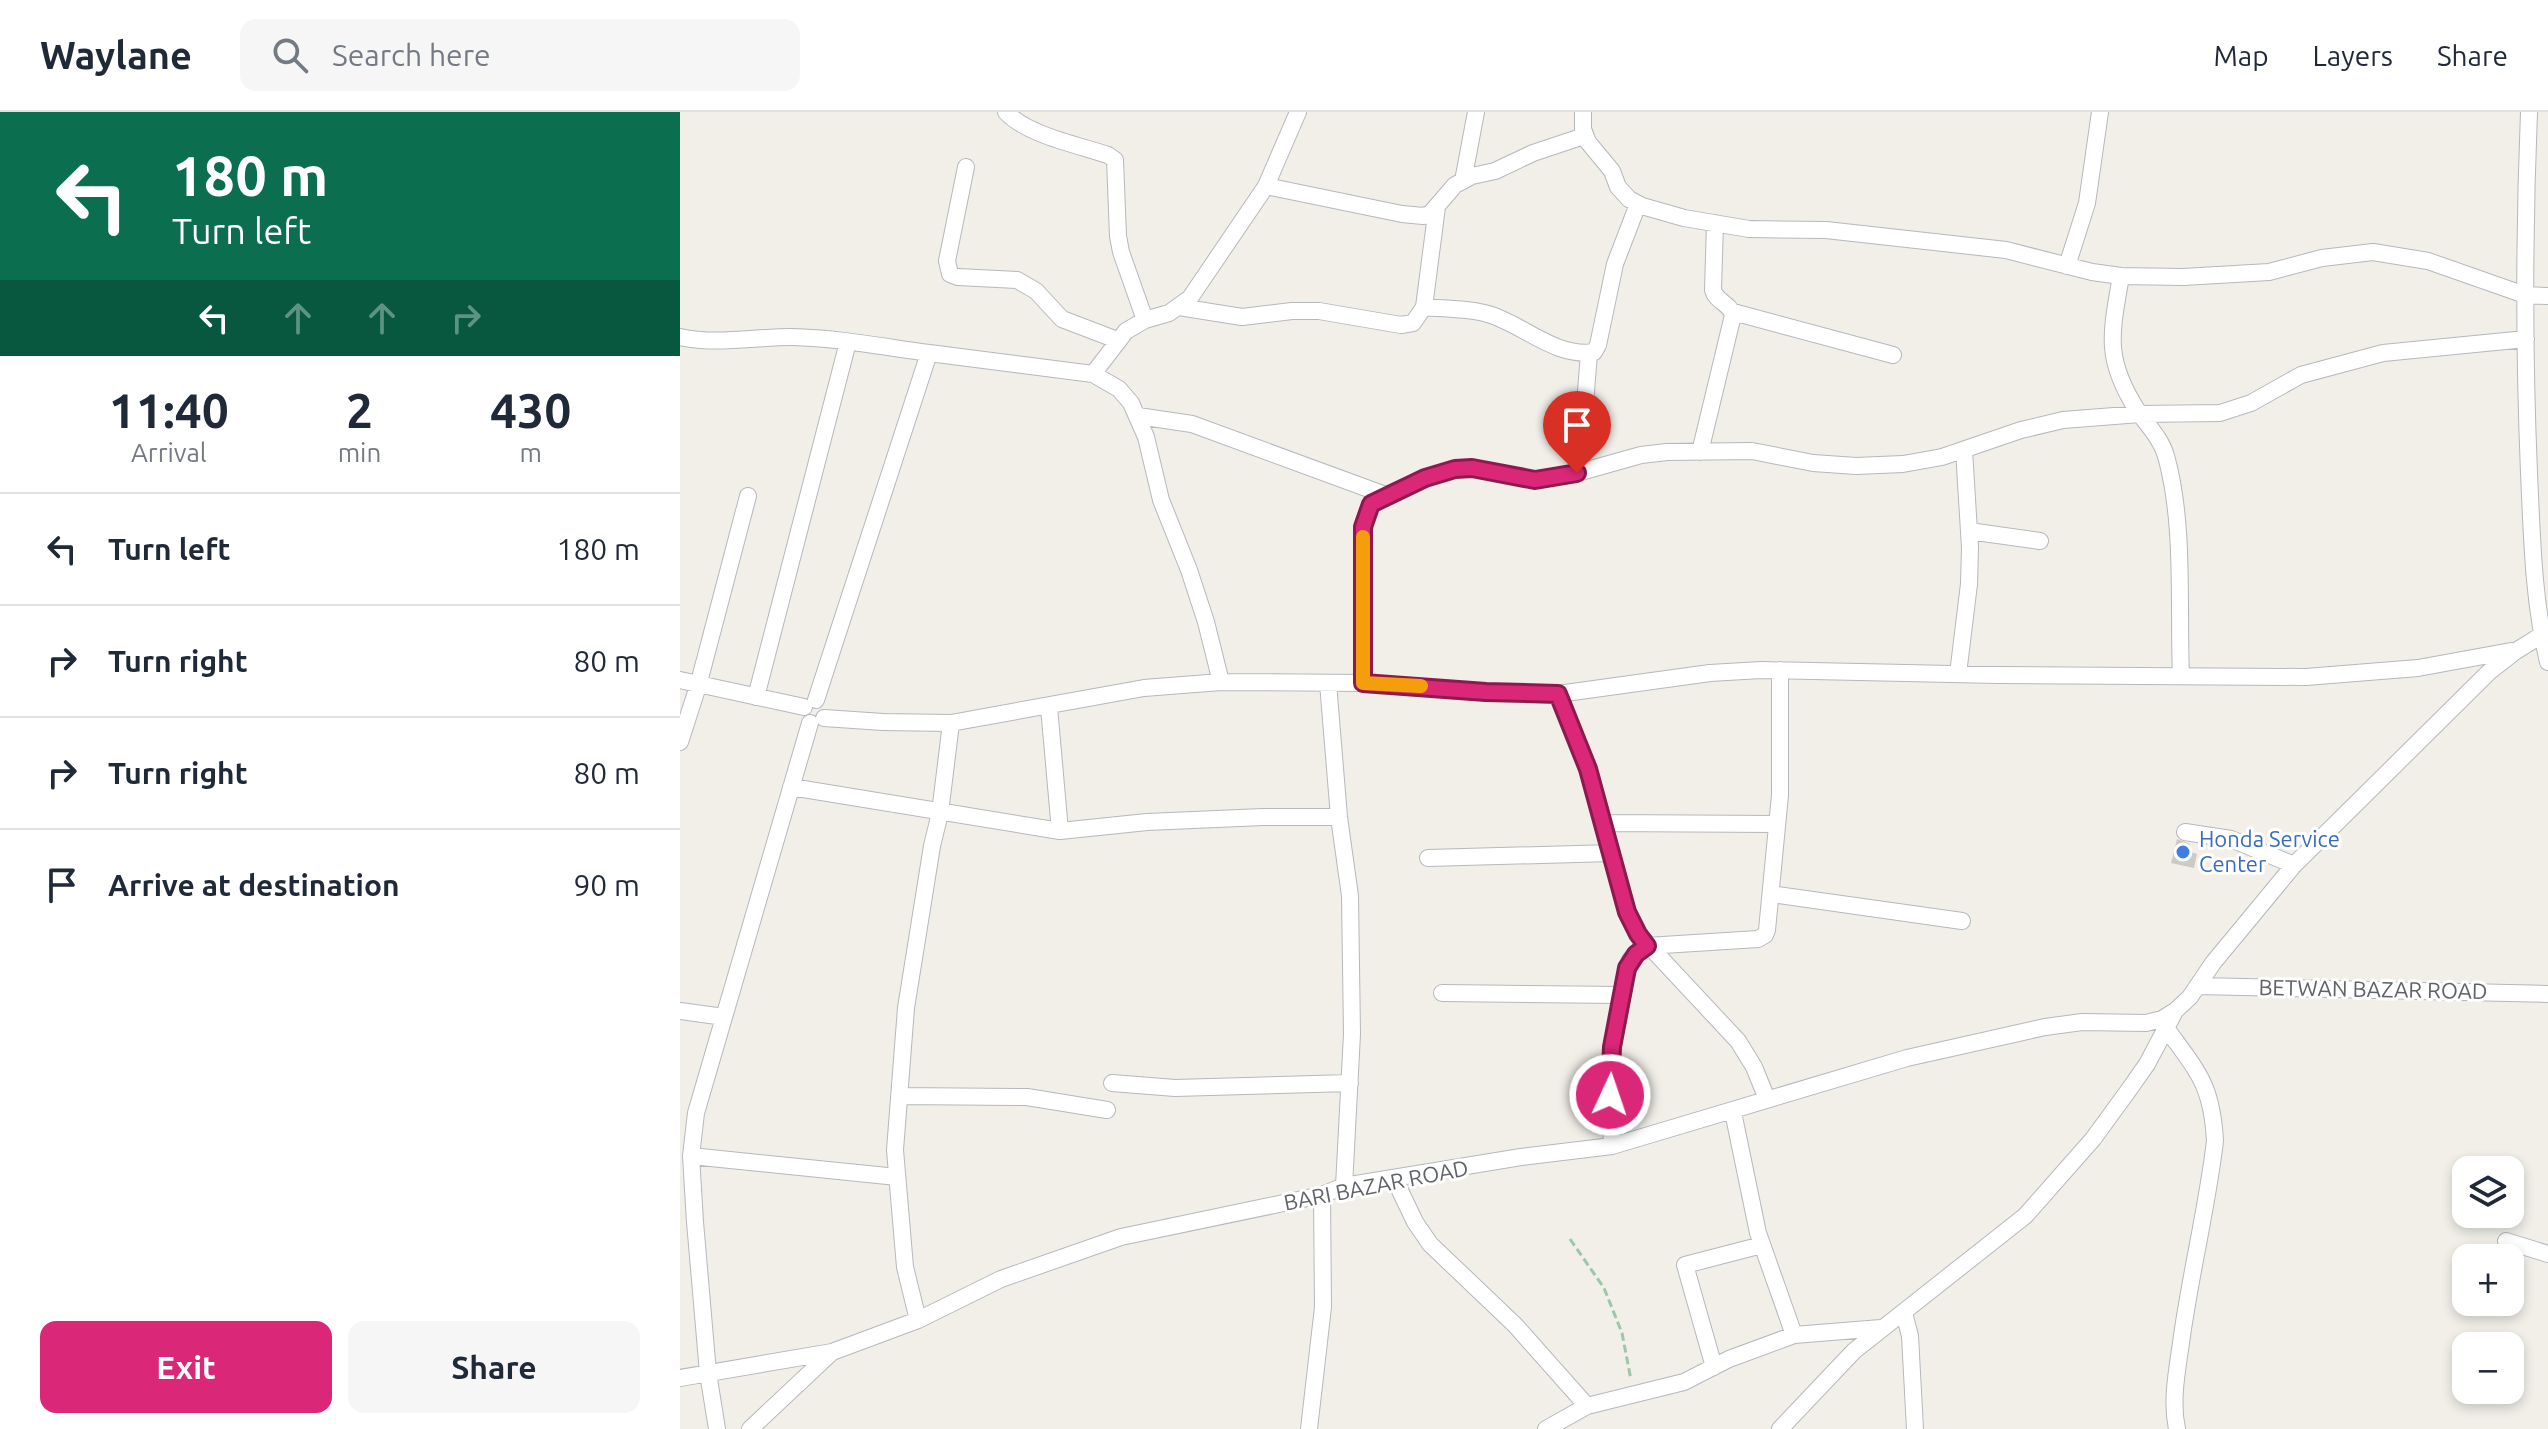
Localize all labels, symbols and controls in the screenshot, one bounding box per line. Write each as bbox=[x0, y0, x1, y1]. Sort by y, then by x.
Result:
search box bbox=[240, 19, 800, 91]
icon: search bbox=[268, 33, 312, 77]
text: Waylane bbox=[40, 34, 192, 76]
text: Search here bbox=[332, 38, 491, 72]
text: Map bbox=[2213, 40, 2269, 71]
text: Layers bbox=[2313, 40, 2393, 71]
text: Share bbox=[2437, 40, 2508, 71]
icon: left bbox=[40, 144, 144, 248]
text: 180 m bbox=[172, 144, 328, 207]
text: Turn left bbox=[172, 210, 311, 251]
icon: left bbox=[192, 296, 236, 340]
icon: ahead bbox=[276, 296, 320, 340]
icon: ahead bbox=[360, 296, 404, 340]
icon: right bbox=[444, 296, 488, 340]
text: 11:40 bbox=[109, 383, 229, 437]
text: 2 bbox=[346, 383, 373, 437]
text: 430 bbox=[490, 383, 571, 437]
pin bbox=[1543, 391, 1611, 473]
icon: arrive bbox=[1555, 403, 1599, 447]
text: Arrival bbox=[131, 438, 207, 467]
text: min bbox=[338, 438, 381, 467]
text: m bbox=[519, 438, 542, 467]
icon: left bbox=[40, 527, 84, 571]
text: Turn left bbox=[108, 532, 230, 566]
text: 180 m bbox=[556, 532, 640, 566]
icon: right bbox=[40, 639, 84, 683]
text: Turn right bbox=[108, 644, 248, 678]
text: 80 m bbox=[573, 644, 640, 678]
icon: right bbox=[40, 751, 84, 795]
text: Turn right bbox=[108, 756, 248, 790]
text: 80 m bbox=[573, 756, 640, 790]
place label: Honda Service Center bbox=[2199, 826, 2340, 876]
marker: Honda Service Center bbox=[2174, 843, 2192, 861]
icon: arrive bbox=[40, 863, 84, 907]
text: Arrive at destination bbox=[108, 868, 400, 902]
text: 90 m bbox=[573, 868, 640, 902]
street label: BETWAN BAZAR ROAD bbox=[2258, 974, 2488, 1003]
position arrow bbox=[1568, 1053, 1652, 1137]
street label: BARI BAZAR ROAD bbox=[1281, 1154, 1470, 1215]
map controls bbox=[2452, 1156, 2524, 1404]
button: layers bbox=[2452, 1156, 2524, 1228]
button: + bbox=[2452, 1244, 2524, 1316]
button: Exit bbox=[40, 1321, 332, 1413]
button: Share bbox=[348, 1321, 640, 1413]
button: − bbox=[2452, 1332, 2524, 1404]

